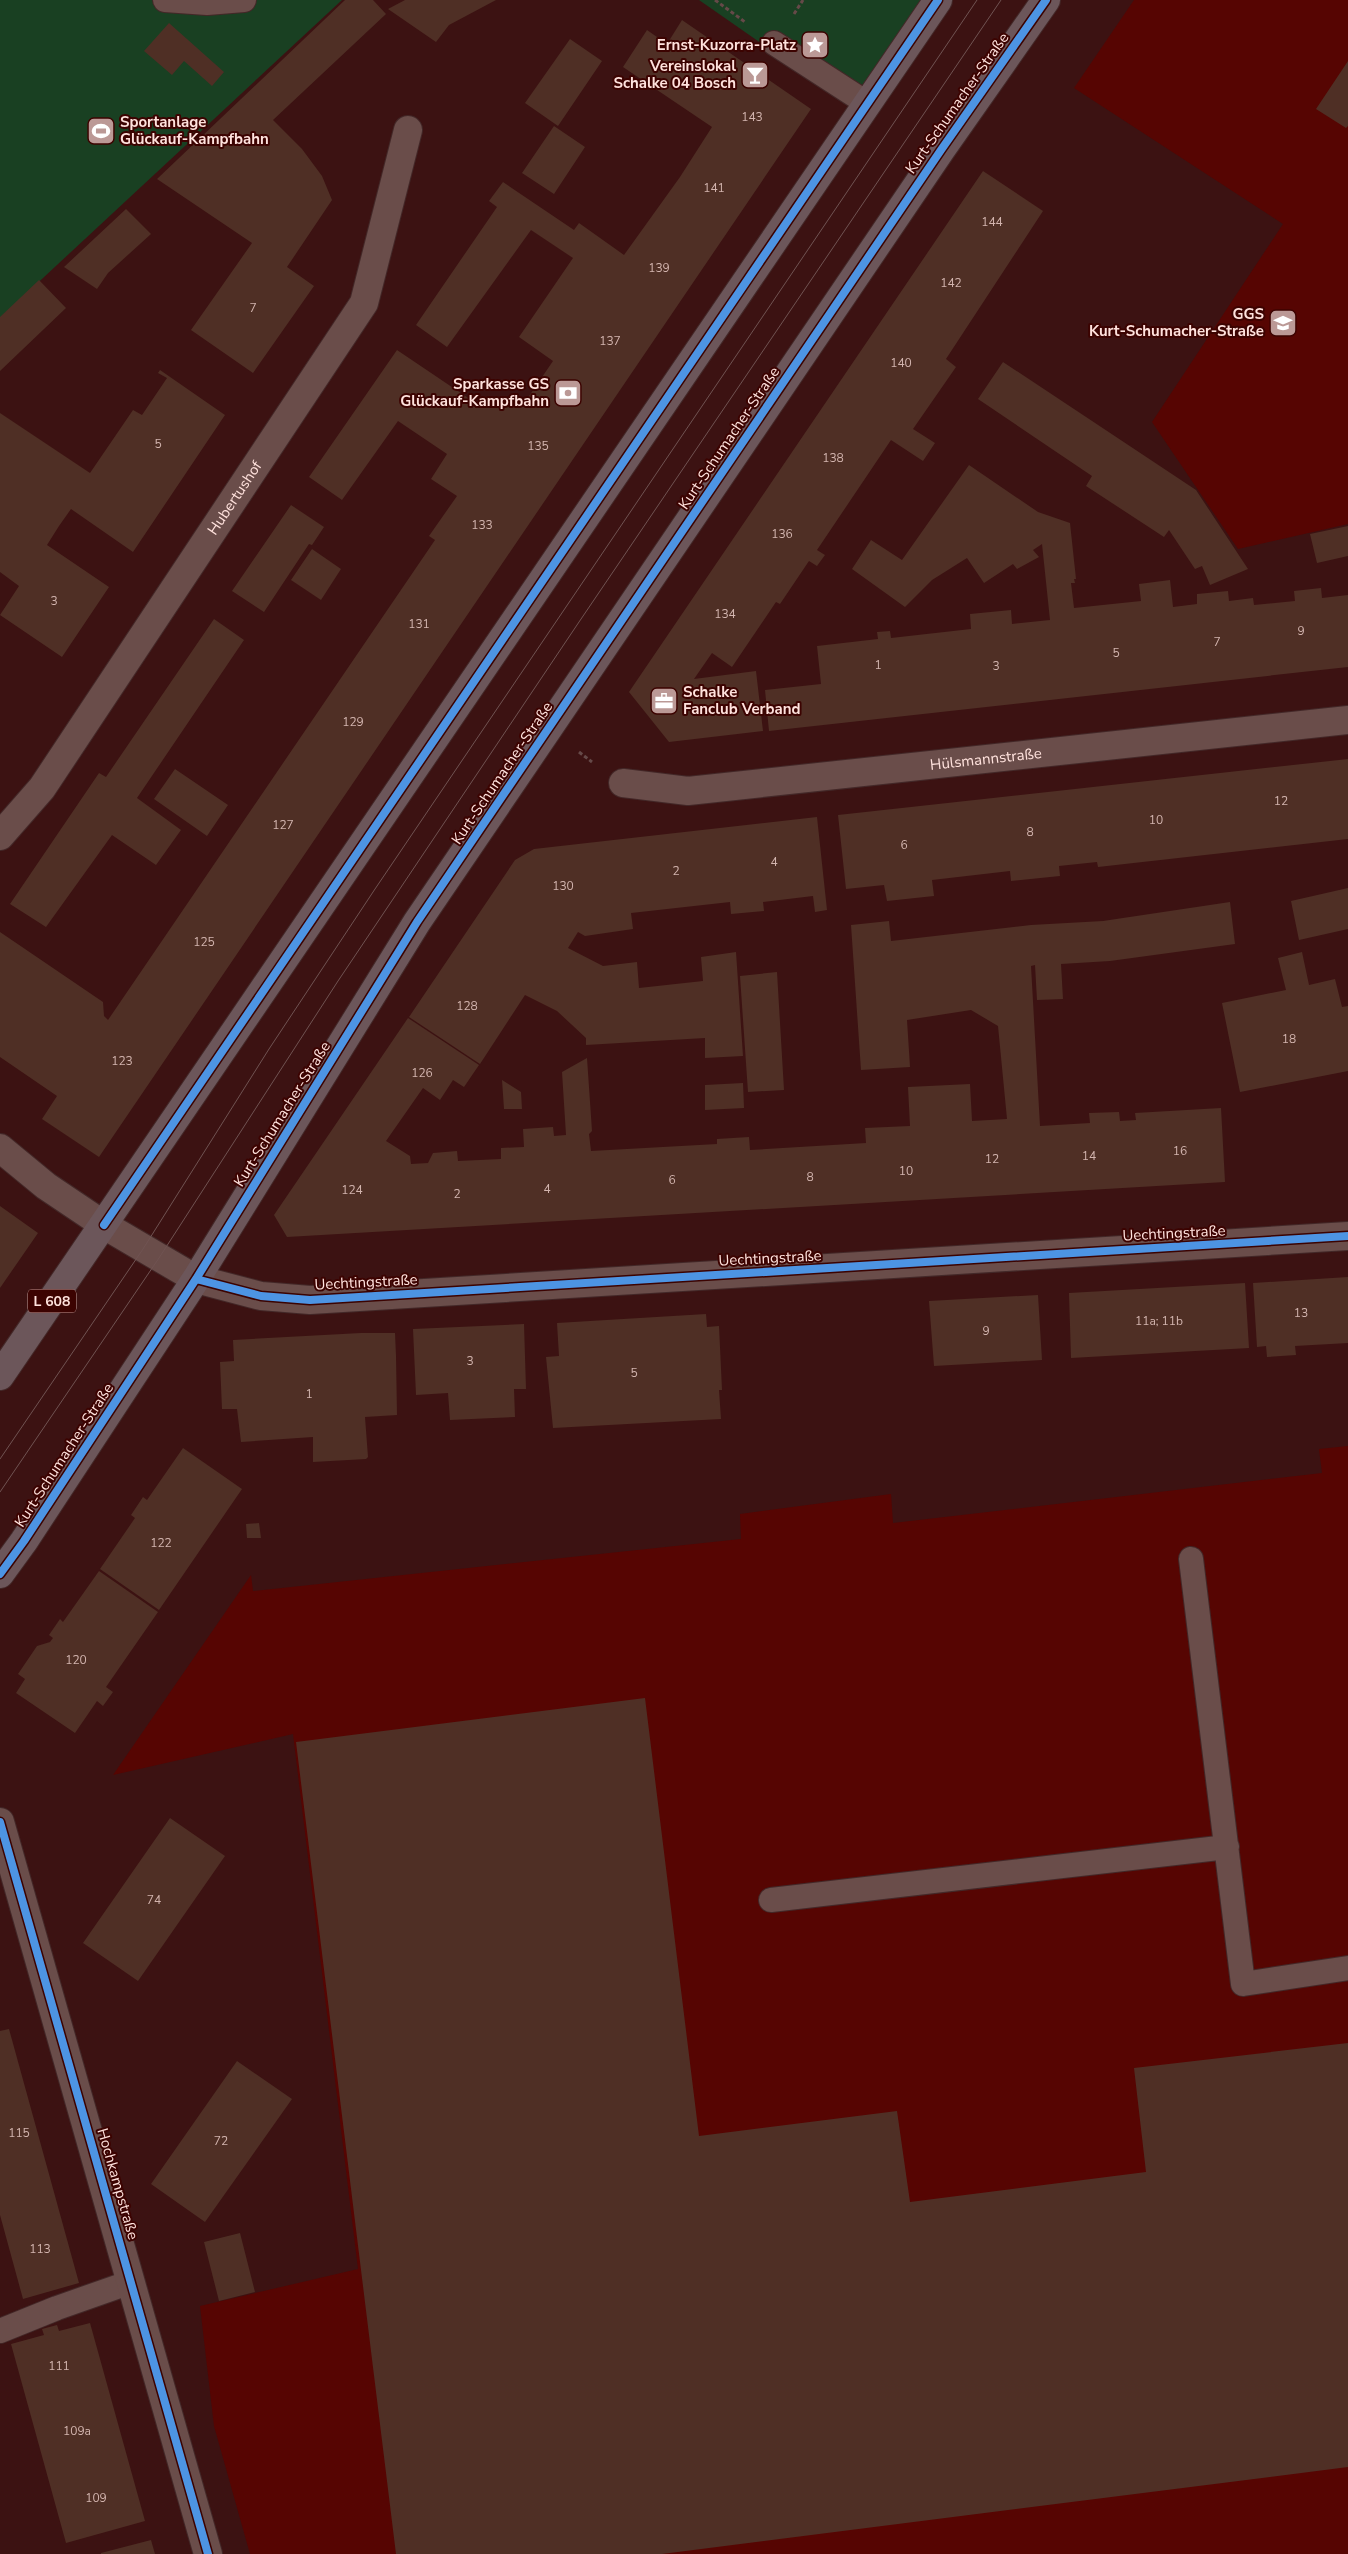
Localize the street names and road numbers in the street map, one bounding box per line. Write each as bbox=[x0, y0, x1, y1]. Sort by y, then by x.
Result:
street label: Kurt-Schumacher-Straße bbox=[901, 28, 1013, 178]
street label: Kurt-Schumacher-Straße bbox=[674, 363, 784, 513]
street label: Hubertushof bbox=[203, 456, 267, 539]
street label: Kurt-Schumacher-Straße bbox=[447, 698, 557, 848]
street label: Hülsmannstraße bbox=[929, 743, 1043, 775]
street label: Kurt-Schumacher-Straße bbox=[229, 1038, 335, 1190]
street label: Uechtingstraße bbox=[1122, 1220, 1226, 1246]
street label: Uechtingstraße bbox=[718, 1245, 822, 1271]
street label: Uechtingstraße bbox=[314, 1269, 418, 1295]
road number: L 608 bbox=[28, 1290, 76, 1312]
street label: Kurt-Schumacher-Straße bbox=[10, 1379, 118, 1531]
street label: Hochkampstraße bbox=[93, 2126, 143, 2242]

